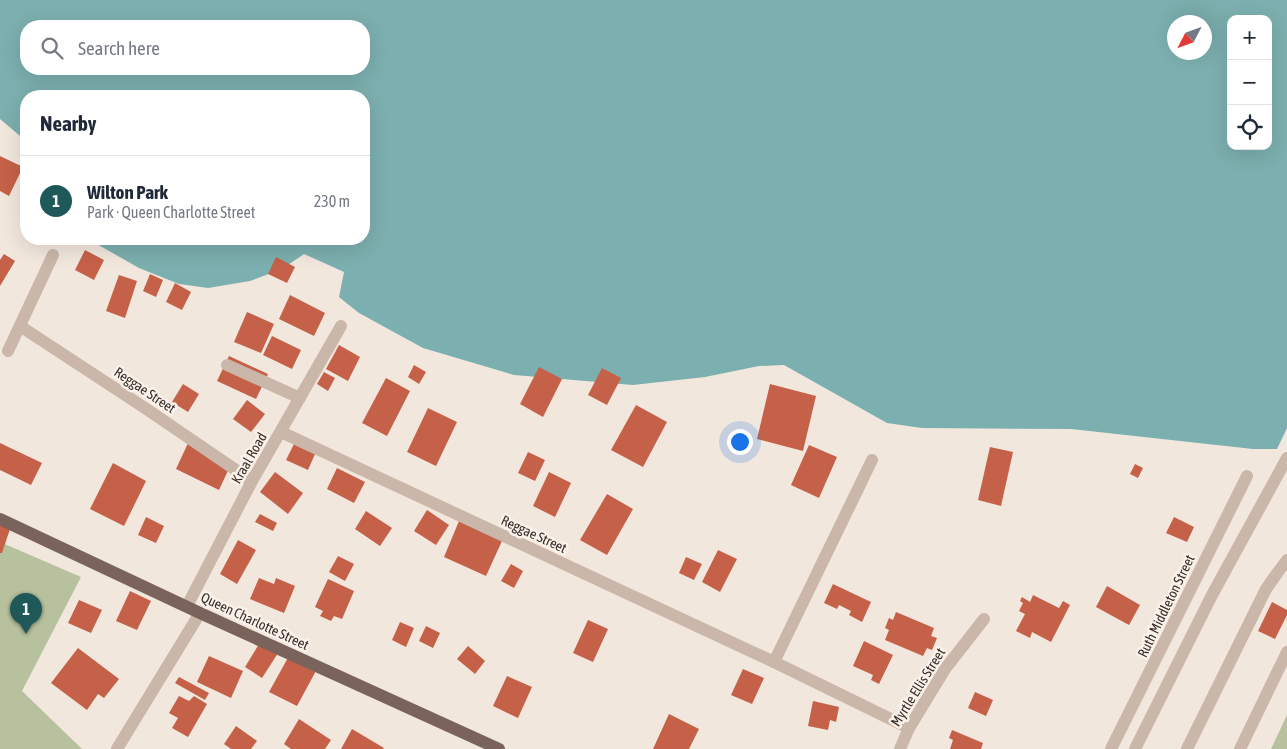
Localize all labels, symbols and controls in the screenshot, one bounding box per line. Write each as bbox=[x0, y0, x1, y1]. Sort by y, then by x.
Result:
north arrow bbox=[1167, 15, 1212, 60]
map controls bbox=[1227, 15, 1272, 150]
button: + bbox=[1227, 15, 1272, 60]
search box bbox=[20, 20, 370, 75]
icon: search bbox=[38, 34, 66, 62]
text: Search here bbox=[78, 37, 160, 59]
button: − bbox=[1227, 60, 1272, 105]
button: locate bbox=[1227, 105, 1272, 150]
text: Nearby bbox=[40, 111, 96, 135]
text: Wilton Park bbox=[87, 181, 168, 203]
text: 1 bbox=[52, 192, 60, 210]
text: 230 m bbox=[314, 192, 350, 210]
text: Park · Queen Charlotte Street bbox=[87, 203, 255, 221]
street label: Reggae Street bbox=[111, 364, 179, 416]
your location bbox=[727, 429, 753, 455]
street label: Kraal Road bbox=[228, 430, 270, 486]
street label: Reggae Street bbox=[499, 512, 569, 556]
street label: Ruth Middleton Street bbox=[1134, 552, 1198, 660]
street label: Queen Charlotte Street bbox=[199, 589, 311, 653]
pin: 1 bbox=[10, 593, 42, 634]
street label: Myrtle Ellis Street bbox=[888, 645, 948, 729]

